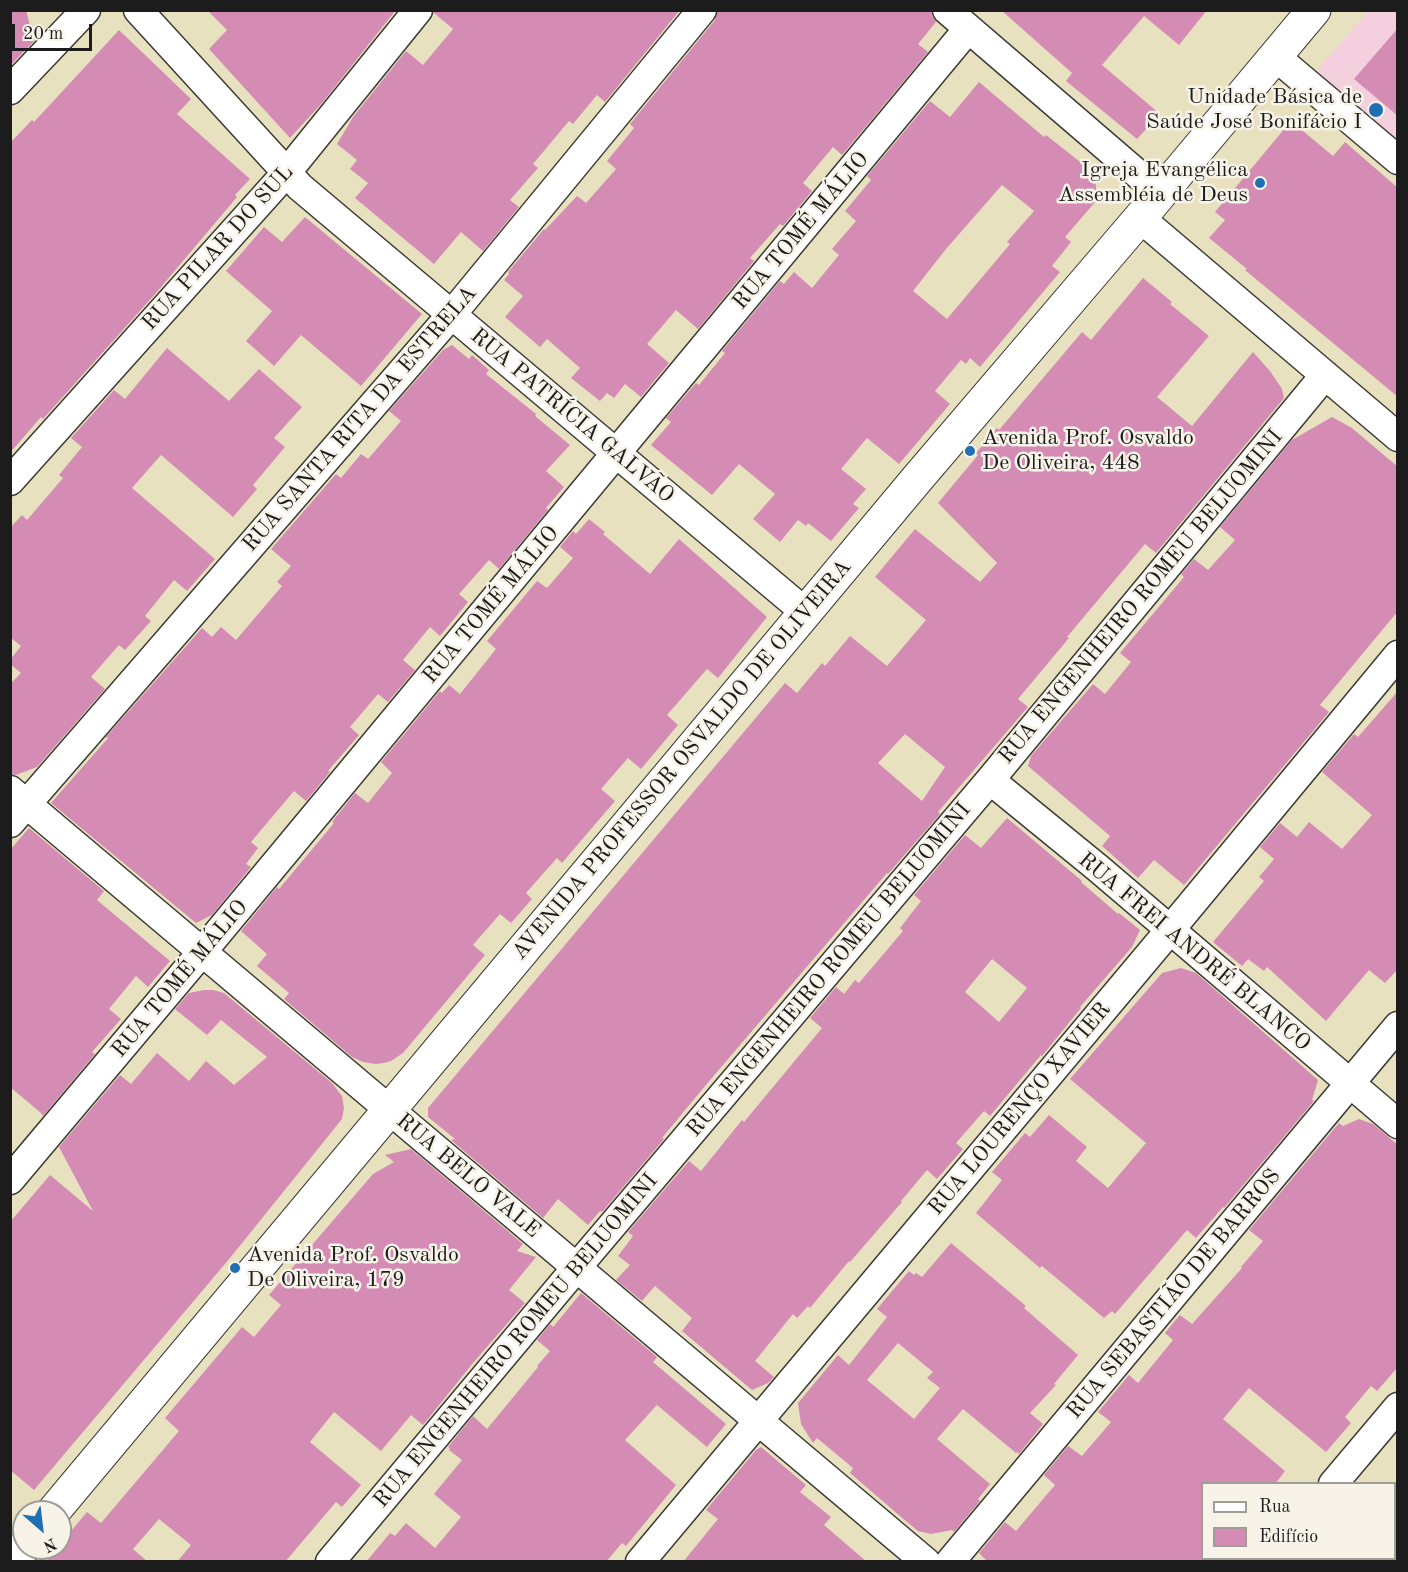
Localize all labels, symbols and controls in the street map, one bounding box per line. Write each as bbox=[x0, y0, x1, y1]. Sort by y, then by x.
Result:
scale bar bbox=[15, 12, 94, 50]
text: 20 m bbox=[23, 25, 63, 43]
place label: Unidade Básica de Saúde José Bonifácio I bbox=[1146, 84, 1362, 136]
marker: Unidade Básica de Saúde José Bonifácio I bbox=[1367, 101, 1385, 119]
street label: RUA TOMÉ MÁLIO bbox=[727, 147, 875, 315]
place label: Igreja Evangélica Assembléia de Deus bbox=[1058, 157, 1248, 208]
street label: RUA PILAR DO SUL bbox=[137, 160, 299, 336]
marker: Igreja Evangélica Assembléia de Deus bbox=[1253, 176, 1267, 190]
street label: RUA SANTA RITA DA ESTRELA bbox=[237, 281, 483, 557]
street label: RUA PATRÍCIA GALVÃO bbox=[465, 323, 679, 509]
place label: Avenida Prof. Osvaldo De Oliveira, 448 bbox=[982, 425, 1194, 476]
street label: RUA ENGENHEIRO ROMEU BELUOMINI bbox=[993, 425, 1289, 769]
marker: Avenida Prof. Osvaldo De Oliveira, 448 bbox=[963, 444, 977, 458]
street label: RUA TOMÉ MÁLIO bbox=[417, 521, 565, 689]
street label: AVENIDA PROFESSOR OSVALDO DE OLIVEIRA bbox=[507, 555, 857, 965]
street label: RUA ENGENHEIRO ROMEU BELUOMINI bbox=[681, 798, 977, 1142]
street label: RUA FREI ANDRÉ BLANCO bbox=[1072, 847, 1316, 1057]
street label: RUA TOMÉ MÁLIO bbox=[106, 895, 254, 1063]
street label: RUA LOURENÇO XAVIER bbox=[923, 997, 1117, 1221]
street label: RUA BELO VALE bbox=[391, 1108, 545, 1244]
street label: RUA SEBASTIÃO DE BARROS bbox=[1062, 1164, 1286, 1424]
street label: RUA ENGENHEIRO ROMEU BELUOMINI bbox=[368, 1169, 664, 1513]
place label: Avenida Prof. Osvaldo De Oliveira, 179 bbox=[247, 1242, 459, 1294]
marker: Avenida Prof. Osvaldo De Oliveira, 179 bbox=[228, 1261, 242, 1275]
legend bbox=[1201, 1482, 1396, 1560]
text: Rua bbox=[1259, 1498, 1290, 1516]
north arrow bbox=[12, 1500, 72, 1560]
text: Edifício bbox=[1259, 1528, 1318, 1546]
text: N bbox=[40, 1534, 59, 1554]

